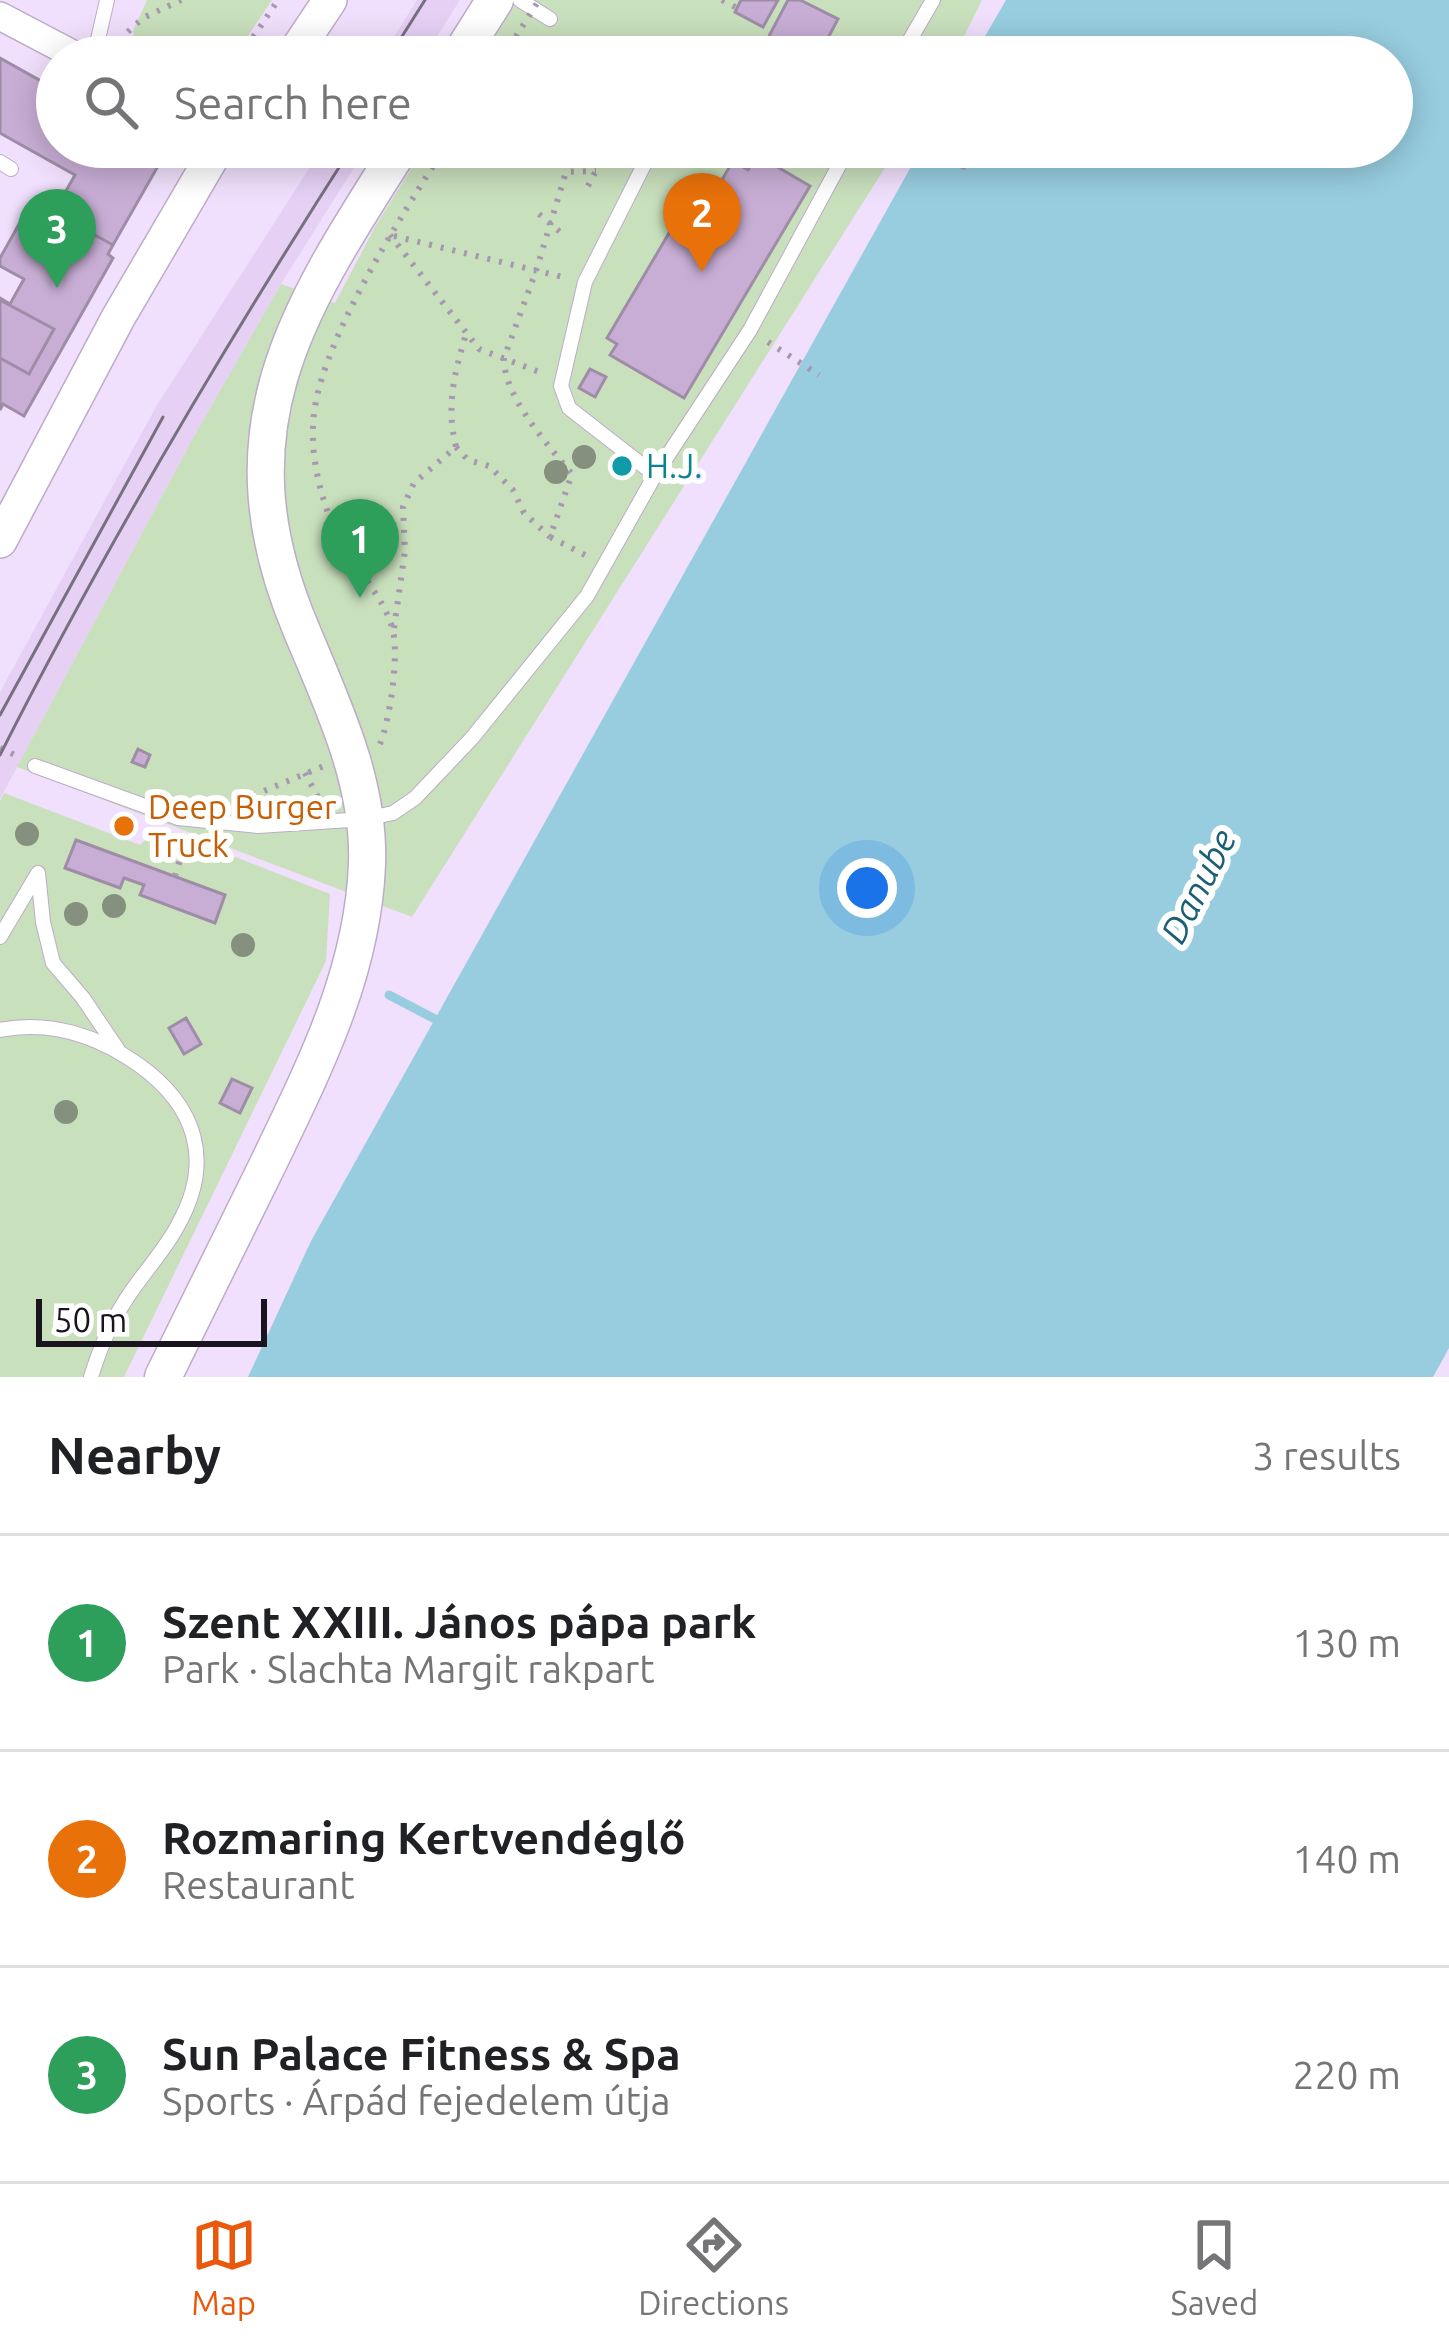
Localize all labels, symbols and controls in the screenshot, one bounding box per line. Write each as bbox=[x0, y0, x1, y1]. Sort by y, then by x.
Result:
search box bbox=[36, 36, 1413, 168]
icon: search bbox=[78, 69, 144, 135]
text: Search here bbox=[174, 77, 412, 128]
pin: 2 bbox=[663, 173, 741, 272]
pin: 3 bbox=[18, 189, 96, 288]
place label: H.J. bbox=[646, 447, 702, 484]
marker: H.J. bbox=[609, 453, 635, 479]
pin: 1 bbox=[321, 499, 399, 598]
place label: Deep Burger Truck bbox=[148, 788, 337, 863]
marker: Deep Burger Truck bbox=[111, 813, 137, 839]
water label: Danube bbox=[1152, 822, 1244, 949]
your location bbox=[837, 858, 897, 918]
scale bar bbox=[36, 1293, 267, 1346]
text: 50 m bbox=[54, 1301, 127, 1338]
text: Nearby bbox=[48, 1426, 221, 1484]
text: 3 results bbox=[1252, 1434, 1401, 1477]
text: Szent XXIII. János pápa park bbox=[162, 1596, 756, 1647]
text: 1 bbox=[76, 1621, 98, 1664]
text: 130 m bbox=[1292, 1621, 1401, 1664]
text: Park · Slachta Margit rakpart bbox=[162, 1647, 655, 1690]
text: Rozmaring Kertvendéglő bbox=[162, 1812, 686, 1863]
text: 2 bbox=[76, 1837, 98, 1880]
text: 140 m bbox=[1292, 1837, 1401, 1880]
text: Restaurant bbox=[162, 1863, 355, 1906]
text: Sun Palace Fitness & Spa bbox=[162, 2028, 681, 2079]
text: 3 bbox=[76, 2053, 98, 2096]
text: 220 m bbox=[1292, 2053, 1401, 2096]
text: Sports · Árpád fejedelem útja bbox=[162, 2079, 670, 2122]
tab: Map bbox=[191, 2212, 257, 2321]
tab: Directions bbox=[638, 2212, 789, 2321]
tab: Saved bbox=[1170, 2212, 1258, 2321]

